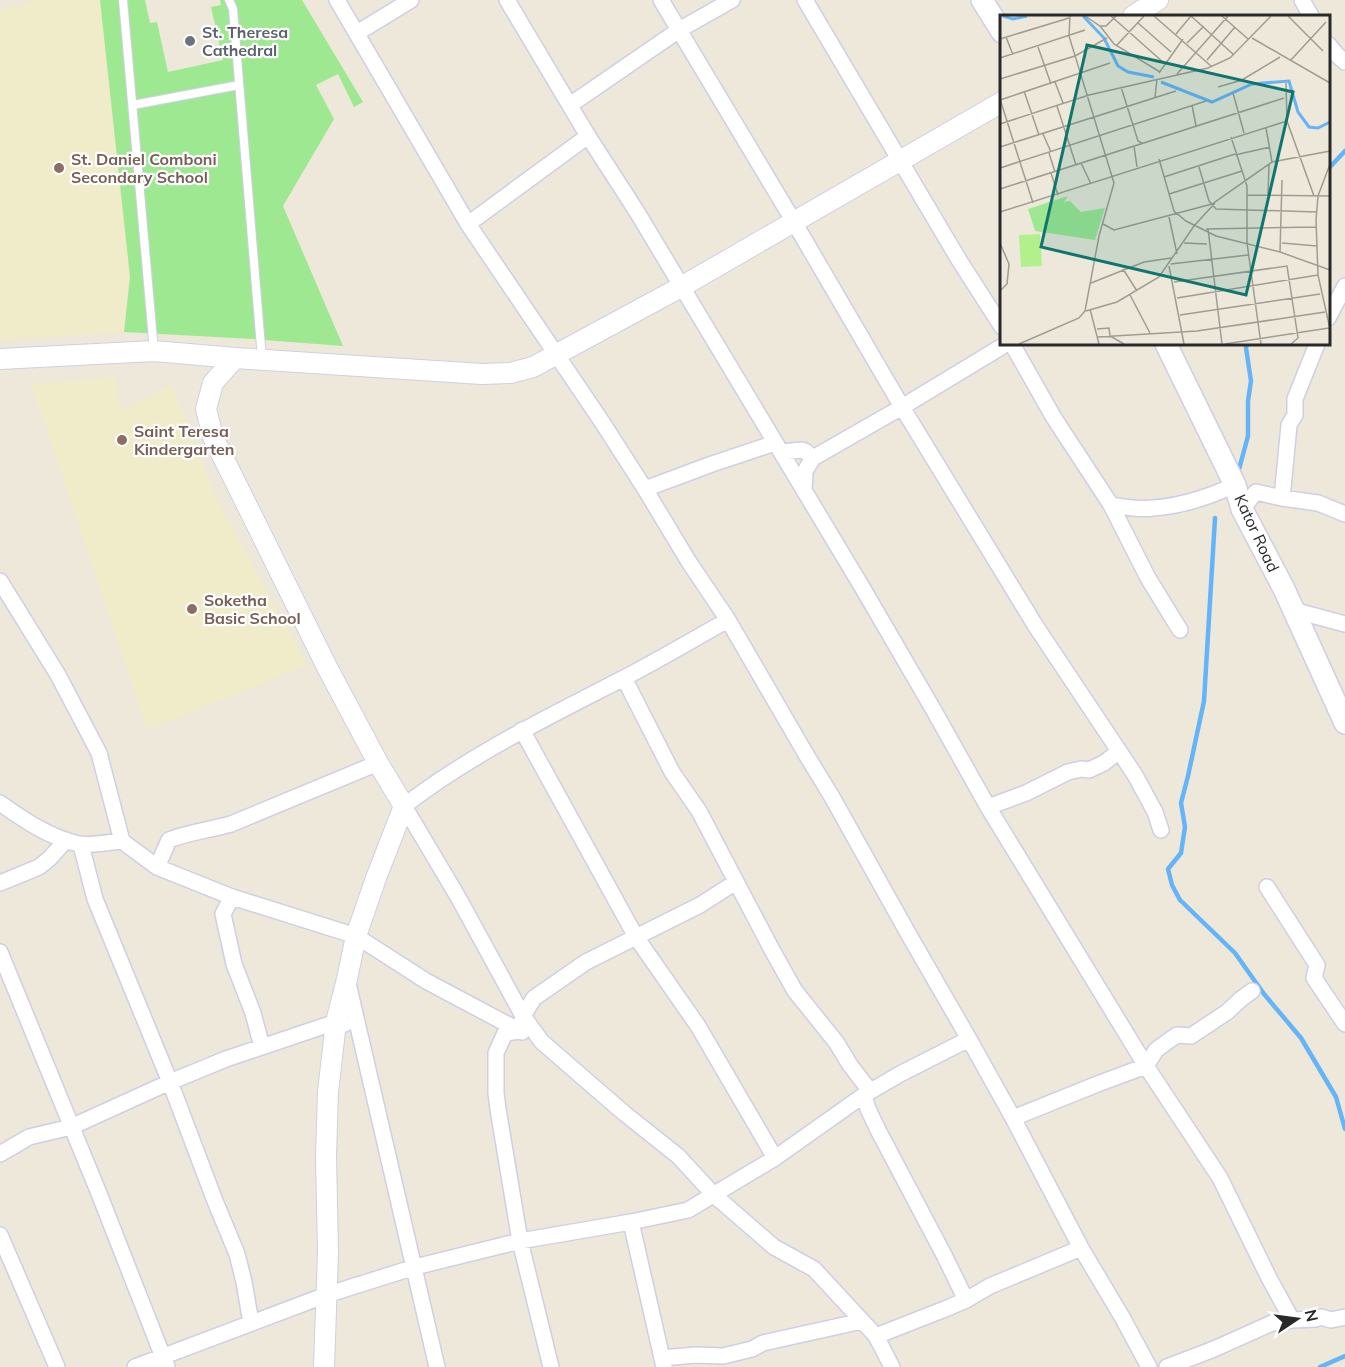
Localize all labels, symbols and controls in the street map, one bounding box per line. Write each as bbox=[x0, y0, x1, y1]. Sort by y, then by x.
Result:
inset map bbox=[1000, 15, 1330, 345]
place label: St. Theresa Cathedral bbox=[202, 22, 288, 60]
marker: St. Theresa Cathedral bbox=[183, 34, 197, 48]
place label: St. Daniel Comboni Secondary School bbox=[71, 149, 217, 187]
marker: St. Daniel Comboni Secondary School bbox=[52, 161, 66, 175]
place label: Saint Teresa Kindergarten bbox=[134, 421, 234, 459]
marker: Saint Teresa Kindergarten bbox=[115, 433, 129, 447]
street label: Kator Road bbox=[1230, 491, 1284, 575]
place label: Soketha Basic School bbox=[204, 590, 301, 628]
marker: Soketha Basic School bbox=[185, 602, 199, 616]
north arrow bbox=[1267, 1289, 1327, 1349]
text: N bbox=[1301, 1307, 1323, 1324]

